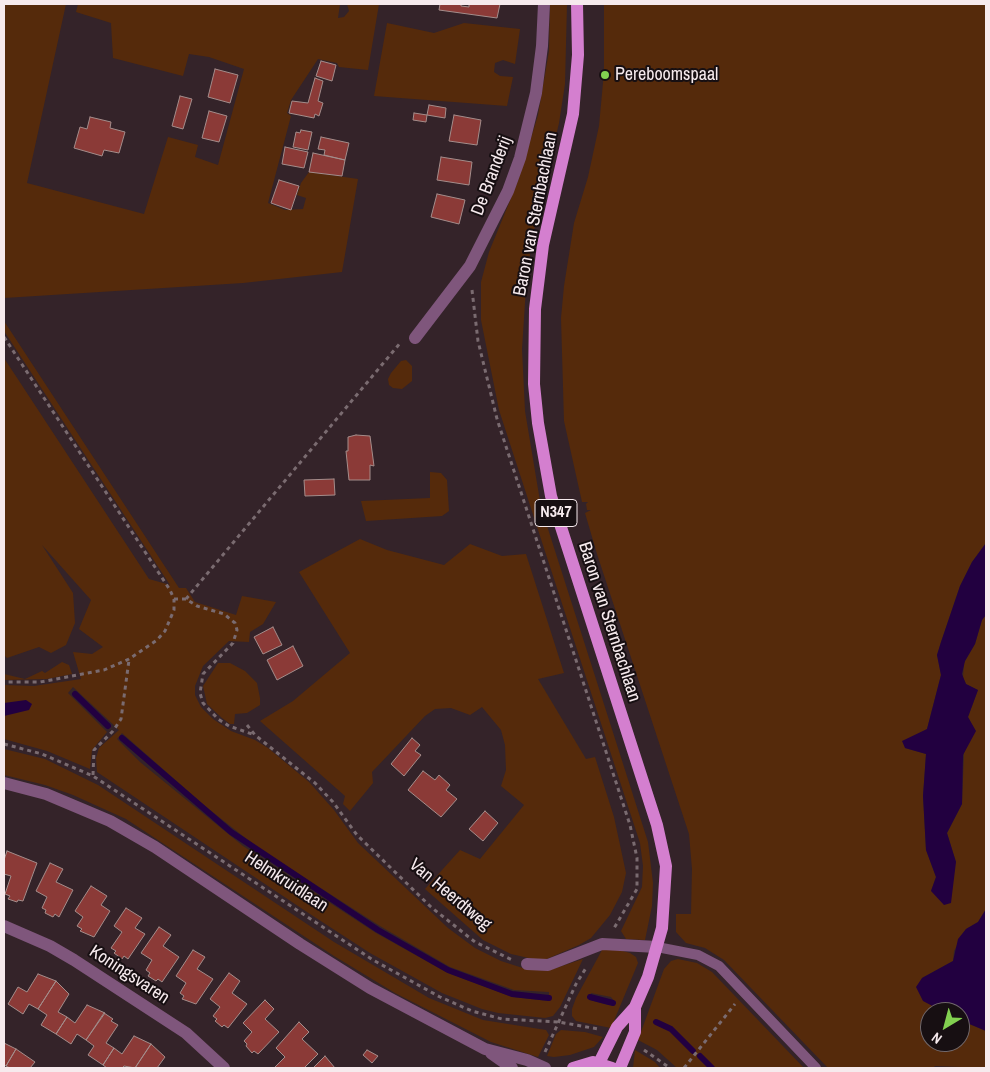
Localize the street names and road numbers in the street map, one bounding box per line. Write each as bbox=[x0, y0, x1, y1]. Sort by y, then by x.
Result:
street label: Baron van Sternbachlaan bbox=[510, 130, 562, 298]
street label: De Branderij bbox=[467, 133, 517, 219]
road number: N347 bbox=[535, 499, 577, 526]
street label: Baron van Sternbachlaan bbox=[573, 539, 645, 705]
street label: Helmkruidlaan bbox=[240, 847, 332, 917]
street label: Van Heerdtweg bbox=[405, 854, 495, 936]
street label: Koningsvaren bbox=[85, 941, 173, 1009]

